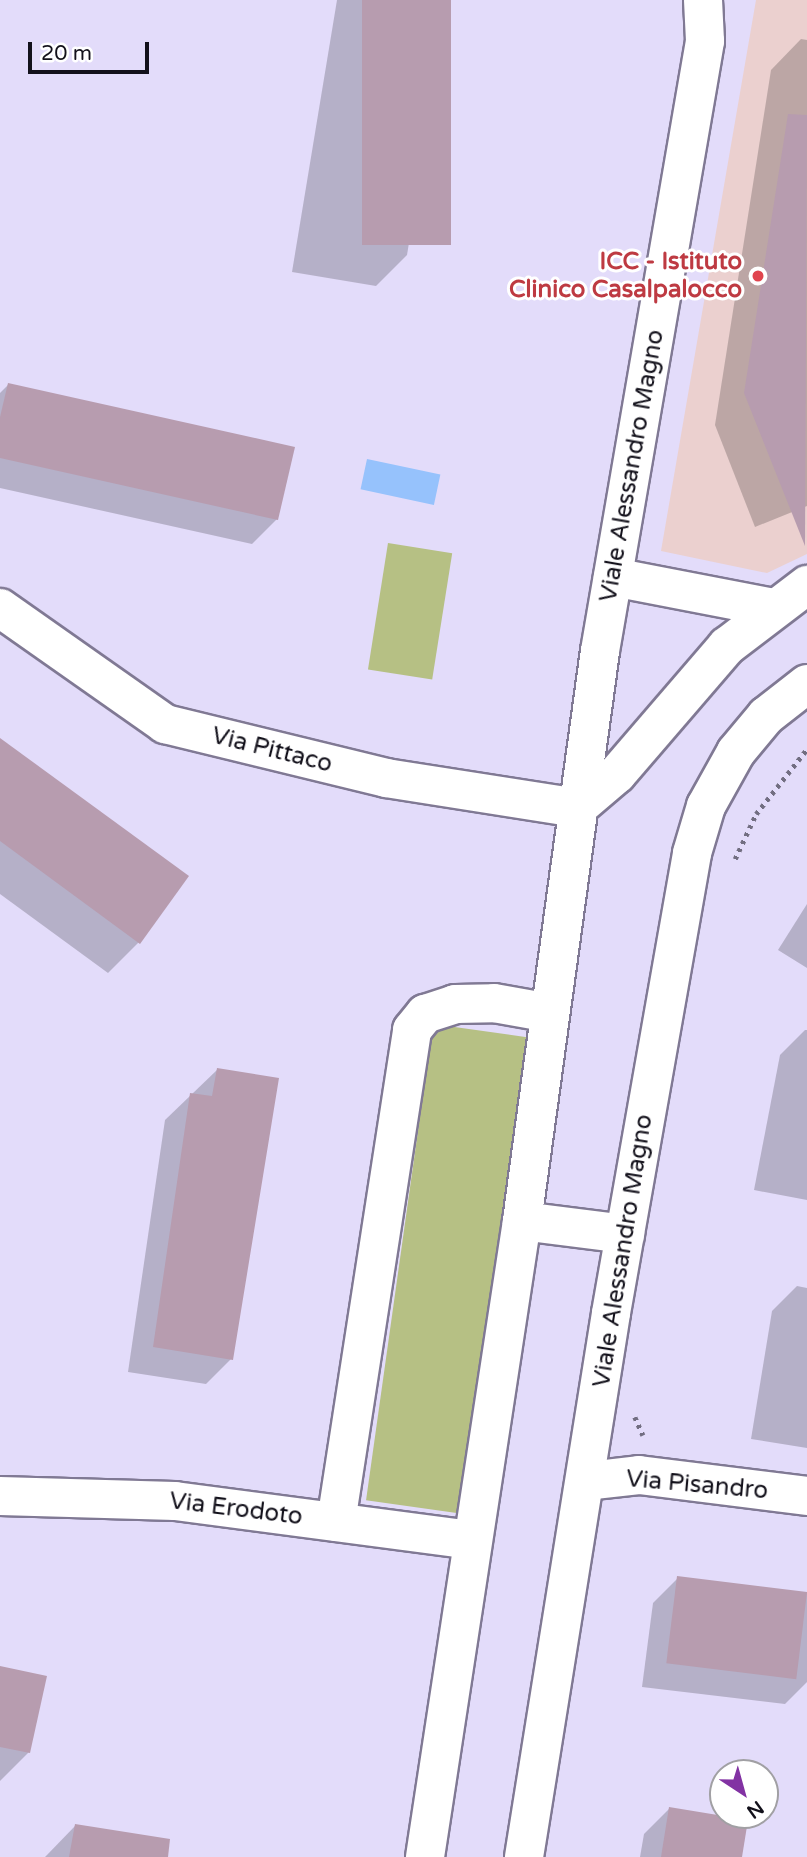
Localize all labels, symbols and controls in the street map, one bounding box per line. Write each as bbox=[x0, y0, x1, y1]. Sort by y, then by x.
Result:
scale bar bbox=[32, 28, 152, 72]
text: 20 m bbox=[41, 41, 92, 66]
place label: ICC - Istituto Clinico Casalpalocco bbox=[509, 248, 742, 304]
marker: ICC - Istituto Clinico Casalpalocco bbox=[748, 266, 768, 286]
street label: Viale Alessandro Magno bbox=[594, 328, 670, 604]
street label: Via Pittaco bbox=[209, 721, 335, 779]
street label: Viale Alessandro Magno bbox=[587, 1112, 659, 1390]
street label: Via Pisandro bbox=[625, 1464, 769, 1506]
street label: Via Erodoto bbox=[168, 1487, 304, 1531]
north arrow bbox=[709, 1759, 779, 1829]
text: N bbox=[743, 1796, 768, 1823]

